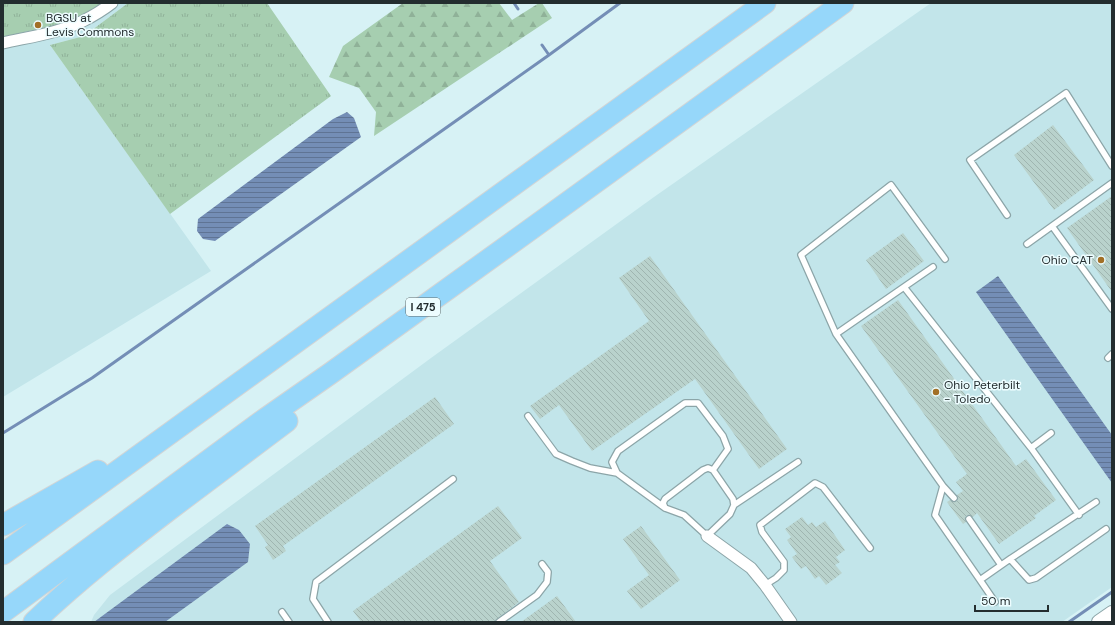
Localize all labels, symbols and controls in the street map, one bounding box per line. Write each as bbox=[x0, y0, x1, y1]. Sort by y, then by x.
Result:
place label: BGSU at Levis Commons bbox=[46, 10, 134, 40]
marker: BGSU at Levis Commons bbox=[33, 20, 43, 30]
place label: Ohio CAT bbox=[1041, 252, 1093, 268]
marker: Ohio CAT bbox=[1096, 255, 1106, 265]
road number: I 475 bbox=[406, 298, 440, 316]
place label: Ohio Peterbilt - Toledo bbox=[944, 377, 1020, 407]
marker: Ohio Peterbilt - Toledo bbox=[931, 387, 941, 397]
scale bar bbox=[975, 587, 1048, 613]
text: 50 m bbox=[981, 593, 1010, 609]

